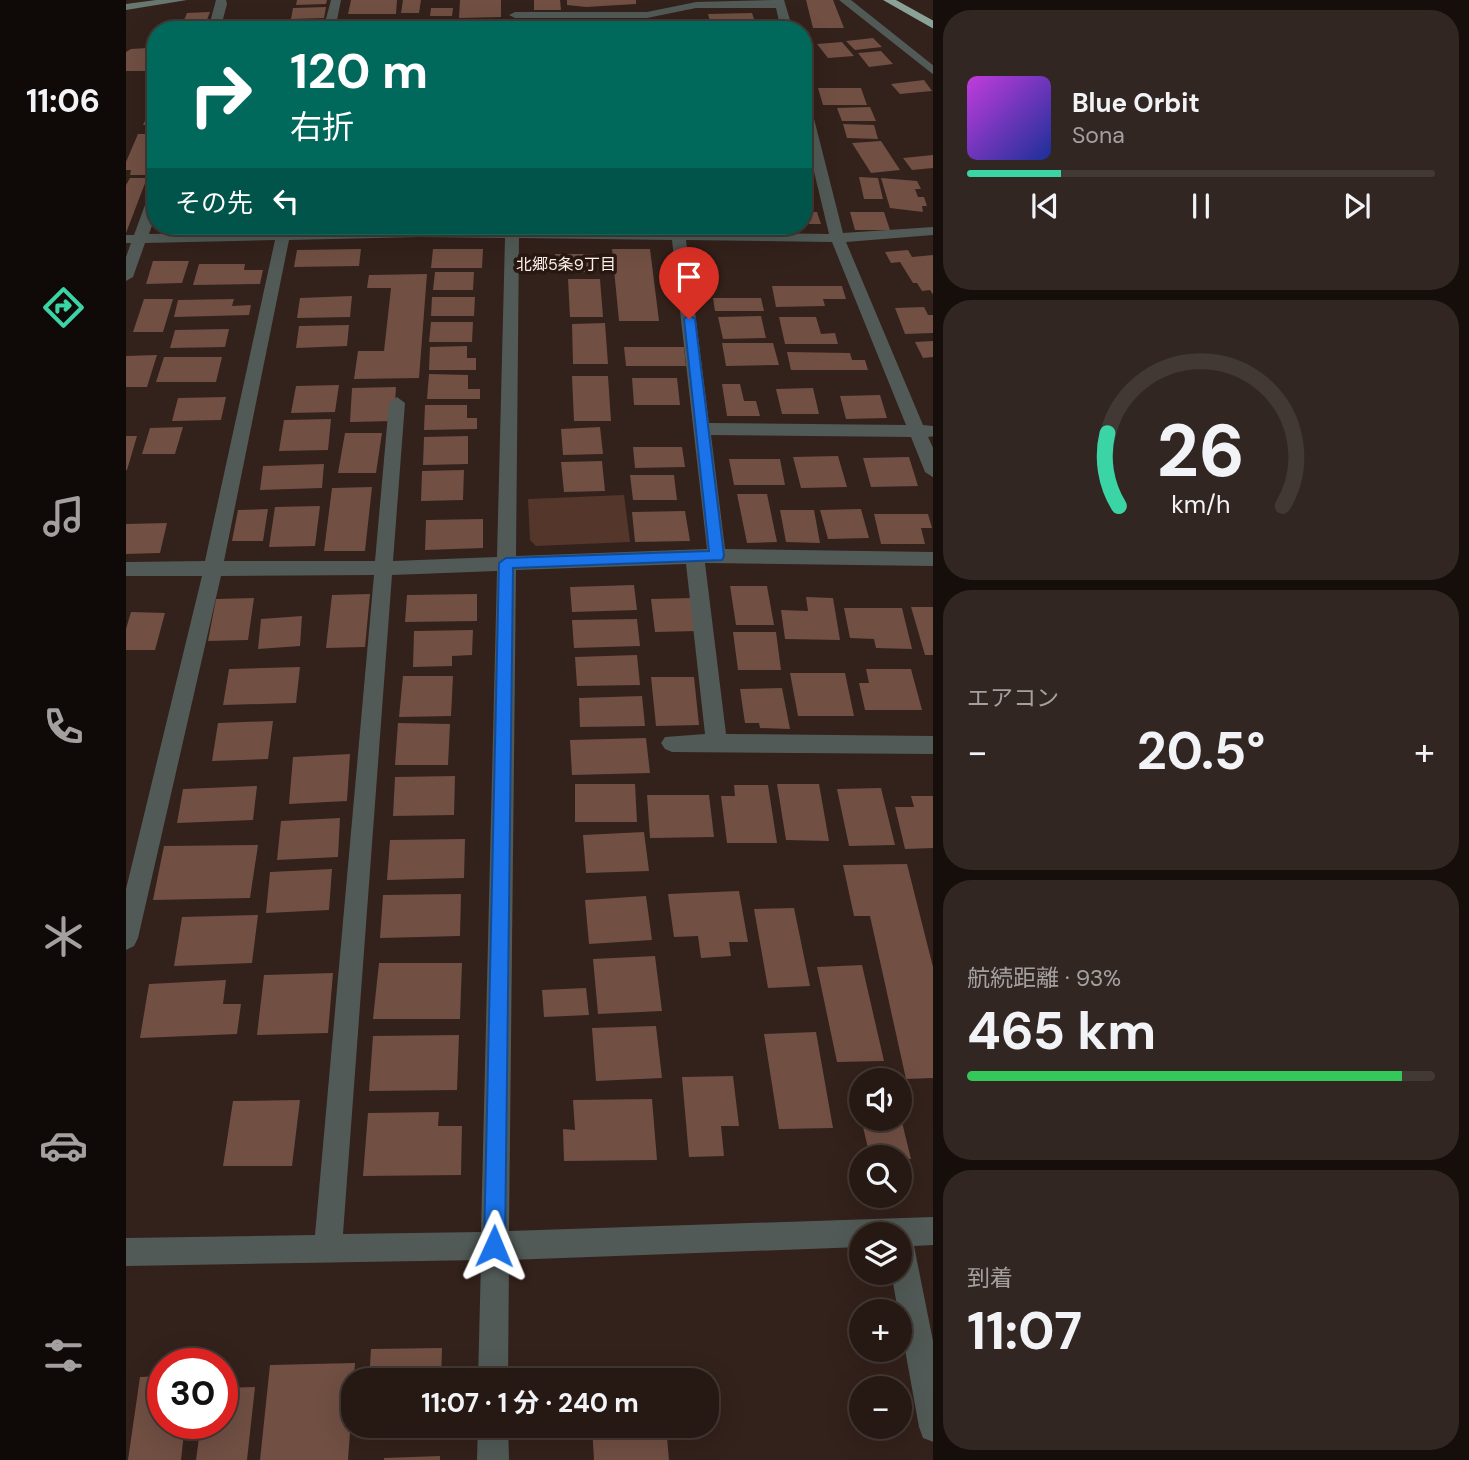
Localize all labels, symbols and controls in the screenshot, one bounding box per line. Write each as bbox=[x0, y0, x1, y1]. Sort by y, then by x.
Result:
text: 120 m bbox=[290, 39, 428, 103]
icon: right bbox=[175, 49, 266, 140]
text: 11:06 bbox=[26, 80, 100, 122]
text: Blue Orbit bbox=[1072, 86, 1200, 120]
text: 右折 bbox=[290, 106, 354, 148]
text: Sona bbox=[1072, 120, 1125, 150]
icon: left bbox=[267, 182, 305, 220]
text: その先 bbox=[175, 186, 253, 220]
icon: previous bbox=[1026, 187, 1064, 225]
icon: pause bbox=[1182, 187, 1220, 225]
icon: next bbox=[1338, 187, 1376, 225]
pin bbox=[659, 247, 719, 319]
district label: 北郷5条9丁目 bbox=[516, 254, 616, 275]
icon: arrive bbox=[670, 258, 708, 296]
icon: directions bbox=[39, 283, 88, 332]
text: 26 bbox=[1157, 404, 1245, 499]
text: km/h bbox=[1171, 488, 1231, 521]
icon: music bbox=[39, 492, 88, 541]
text: エアコン bbox=[967, 683, 1059, 713]
icon: phone bbox=[39, 702, 88, 751]
text: 20.5° bbox=[1137, 717, 1265, 785]
text: − bbox=[967, 727, 988, 777]
text: + bbox=[1414, 727, 1435, 777]
icon: climate bbox=[39, 912, 88, 961]
text: 航続距離 · 93% bbox=[967, 963, 1121, 993]
text: 465 km bbox=[967, 997, 1156, 1065]
map controls bbox=[849, 1068, 912, 1439]
button: sound bbox=[849, 1068, 912, 1131]
icon: car bbox=[39, 1121, 88, 1170]
button: search bbox=[849, 1145, 912, 1208]
position arrow bbox=[457, 1209, 531, 1283]
button: layers bbox=[849, 1222, 912, 1285]
text: 到着 bbox=[967, 1263, 1013, 1293]
text: 11:07 bbox=[967, 1297, 1082, 1365]
button: + bbox=[849, 1299, 912, 1362]
icon: filters bbox=[39, 1331, 88, 1380]
speed limit sign: 30 bbox=[147, 1348, 238, 1439]
button: − bbox=[849, 1376, 912, 1439]
text: 11:07 · 1 分 · 240 m bbox=[421, 1386, 639, 1420]

